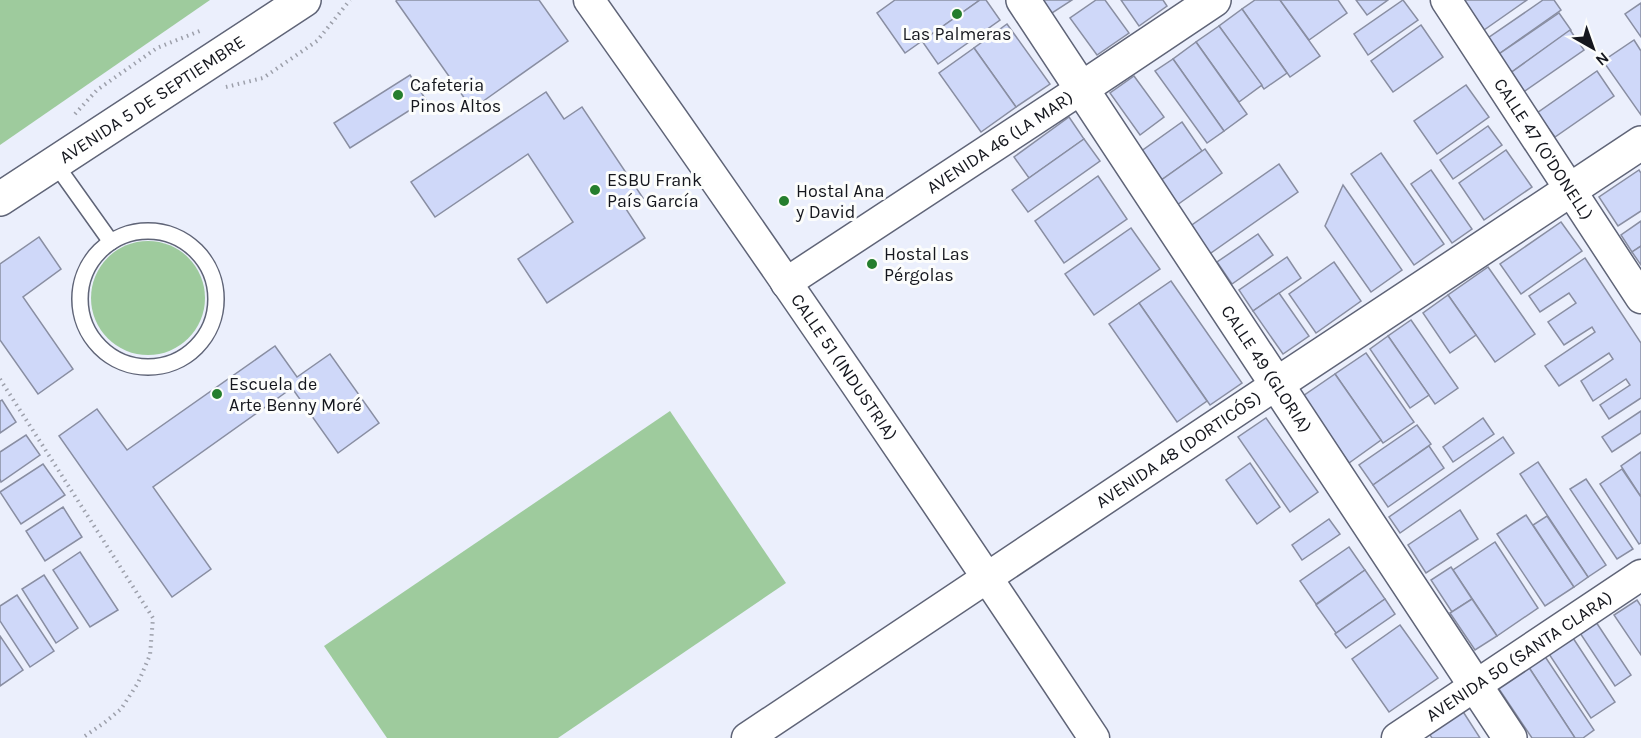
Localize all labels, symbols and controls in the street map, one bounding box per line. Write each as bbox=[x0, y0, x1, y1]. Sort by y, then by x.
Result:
marker: Las Palmeras bbox=[950, 7, 964, 21]
north arrow bbox=[1563, 18, 1623, 78]
place label: Las Palmeras bbox=[903, 23, 1011, 45]
street label: AVENIDA 5 DE SEPTIEMBRE bbox=[55, 31, 249, 168]
text: N bbox=[1592, 48, 1613, 70]
place label: Cafeteria Pinos Altos bbox=[410, 74, 501, 117]
street label: CALLE 47 (O'DONELL) bbox=[1489, 74, 1598, 224]
street label: AVENIDA 46 (LA MAR) bbox=[922, 86, 1077, 199]
marker: Cafeteria Pinos Altos bbox=[391, 88, 405, 102]
place label: ESBU Frank País García bbox=[607, 169, 702, 212]
place label: Hostal Ana y David bbox=[795, 180, 884, 223]
marker: ESBU Frank País García bbox=[588, 183, 602, 197]
marker: Hostal Ana y David bbox=[777, 194, 791, 208]
place label: Hostal Las Pérgolas bbox=[884, 243, 969, 286]
marker: Hostal Las Pérgolas bbox=[865, 257, 879, 271]
street label: CALLE 51 (INDUSTRIA) bbox=[786, 289, 902, 445]
street label: CALLE 49 (GLORIA) bbox=[1216, 301, 1316, 437]
place label: Escuela de Arte Benny Moré bbox=[229, 373, 362, 416]
marker: Escuela de Arte Benny Moré bbox=[210, 387, 224, 401]
street label: AVENIDA 48 (DORTICÓS) bbox=[1092, 387, 1266, 513]
street label: AVENIDA 50 (SANTA CLARA) bbox=[1422, 586, 1617, 726]

